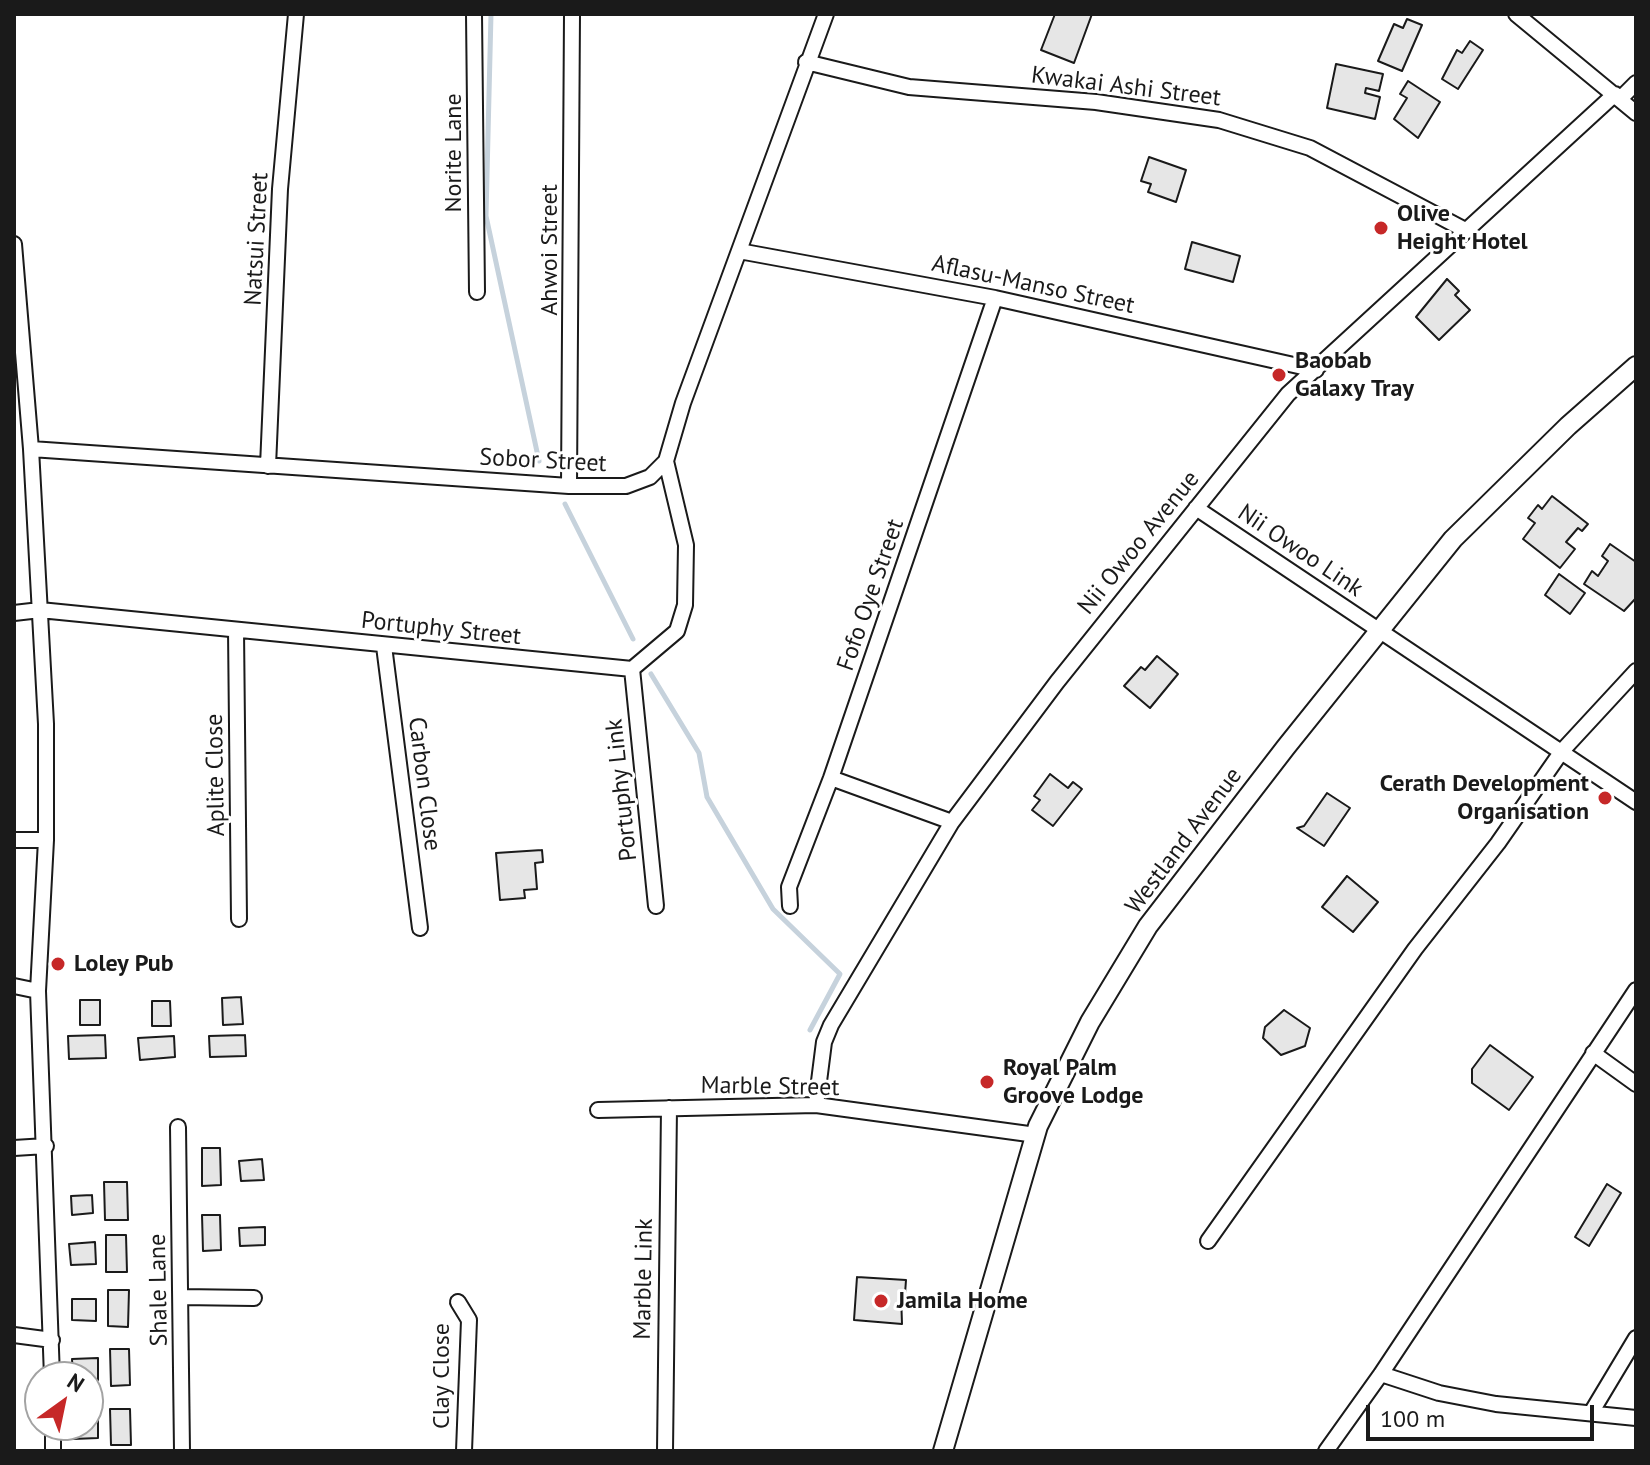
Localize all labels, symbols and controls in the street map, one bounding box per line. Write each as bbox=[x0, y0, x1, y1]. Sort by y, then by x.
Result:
street label: Kwakai Ashi Street bbox=[1030, 61, 1222, 113]
street label: Norite Lane bbox=[440, 93, 468, 213]
street label: Natsui Street bbox=[239, 172, 275, 306]
street label: Ahwoi Street bbox=[536, 184, 564, 316]
place label: Olive Height Hotel bbox=[1397, 200, 1528, 256]
marker: Olive Height Hotel bbox=[1372, 219, 1390, 237]
street label: Aflasu-Manso Street bbox=[929, 249, 1137, 321]
place label: Baobab Galaxy Tray bbox=[1295, 347, 1414, 403]
marker: Baobab Galaxy Tray bbox=[1270, 366, 1288, 384]
street label: Sobor Street bbox=[479, 443, 607, 479]
street label: Nii Owoo Avenue bbox=[1072, 465, 1206, 621]
street label: Nii Owoo Link bbox=[1232, 499, 1368, 603]
street label: Fofo Oye Street bbox=[832, 515, 910, 675]
street label: Portuphy Street bbox=[360, 606, 522, 652]
street label: Aplite Close bbox=[201, 713, 231, 837]
street label: Carbon Close bbox=[402, 715, 446, 853]
street label: Portuphy Link bbox=[600, 718, 644, 862]
street label: Westland Avenue bbox=[1120, 762, 1248, 920]
place label: Cerath Development Organisation bbox=[1380, 770, 1589, 826]
marker: Cerath Development Organisation bbox=[1596, 789, 1614, 807]
place label: Loley Pub bbox=[74, 950, 174, 978]
marker: Loley Pub bbox=[49, 955, 67, 973]
place label: Royal Palm Groove Lodge bbox=[1003, 1054, 1143, 1110]
street label: Marble Street bbox=[700, 1071, 840, 1103]
marker: Royal Palm Groove Lodge bbox=[978, 1073, 996, 1091]
street label: Marble Link bbox=[629, 1218, 659, 1340]
street label: Shale Lane bbox=[144, 1233, 174, 1347]
place label: Jamila Home bbox=[897, 1287, 1028, 1315]
marker: Jamila Home bbox=[872, 1292, 890, 1310]
street label: Clay Close bbox=[428, 1323, 456, 1429]
north arrow bbox=[24, 1361, 104, 1441]
text: N bbox=[62, 1367, 90, 1398]
scale bar bbox=[1370, 1389, 1598, 1439]
text: 100 m bbox=[1380, 1403, 1445, 1434]

